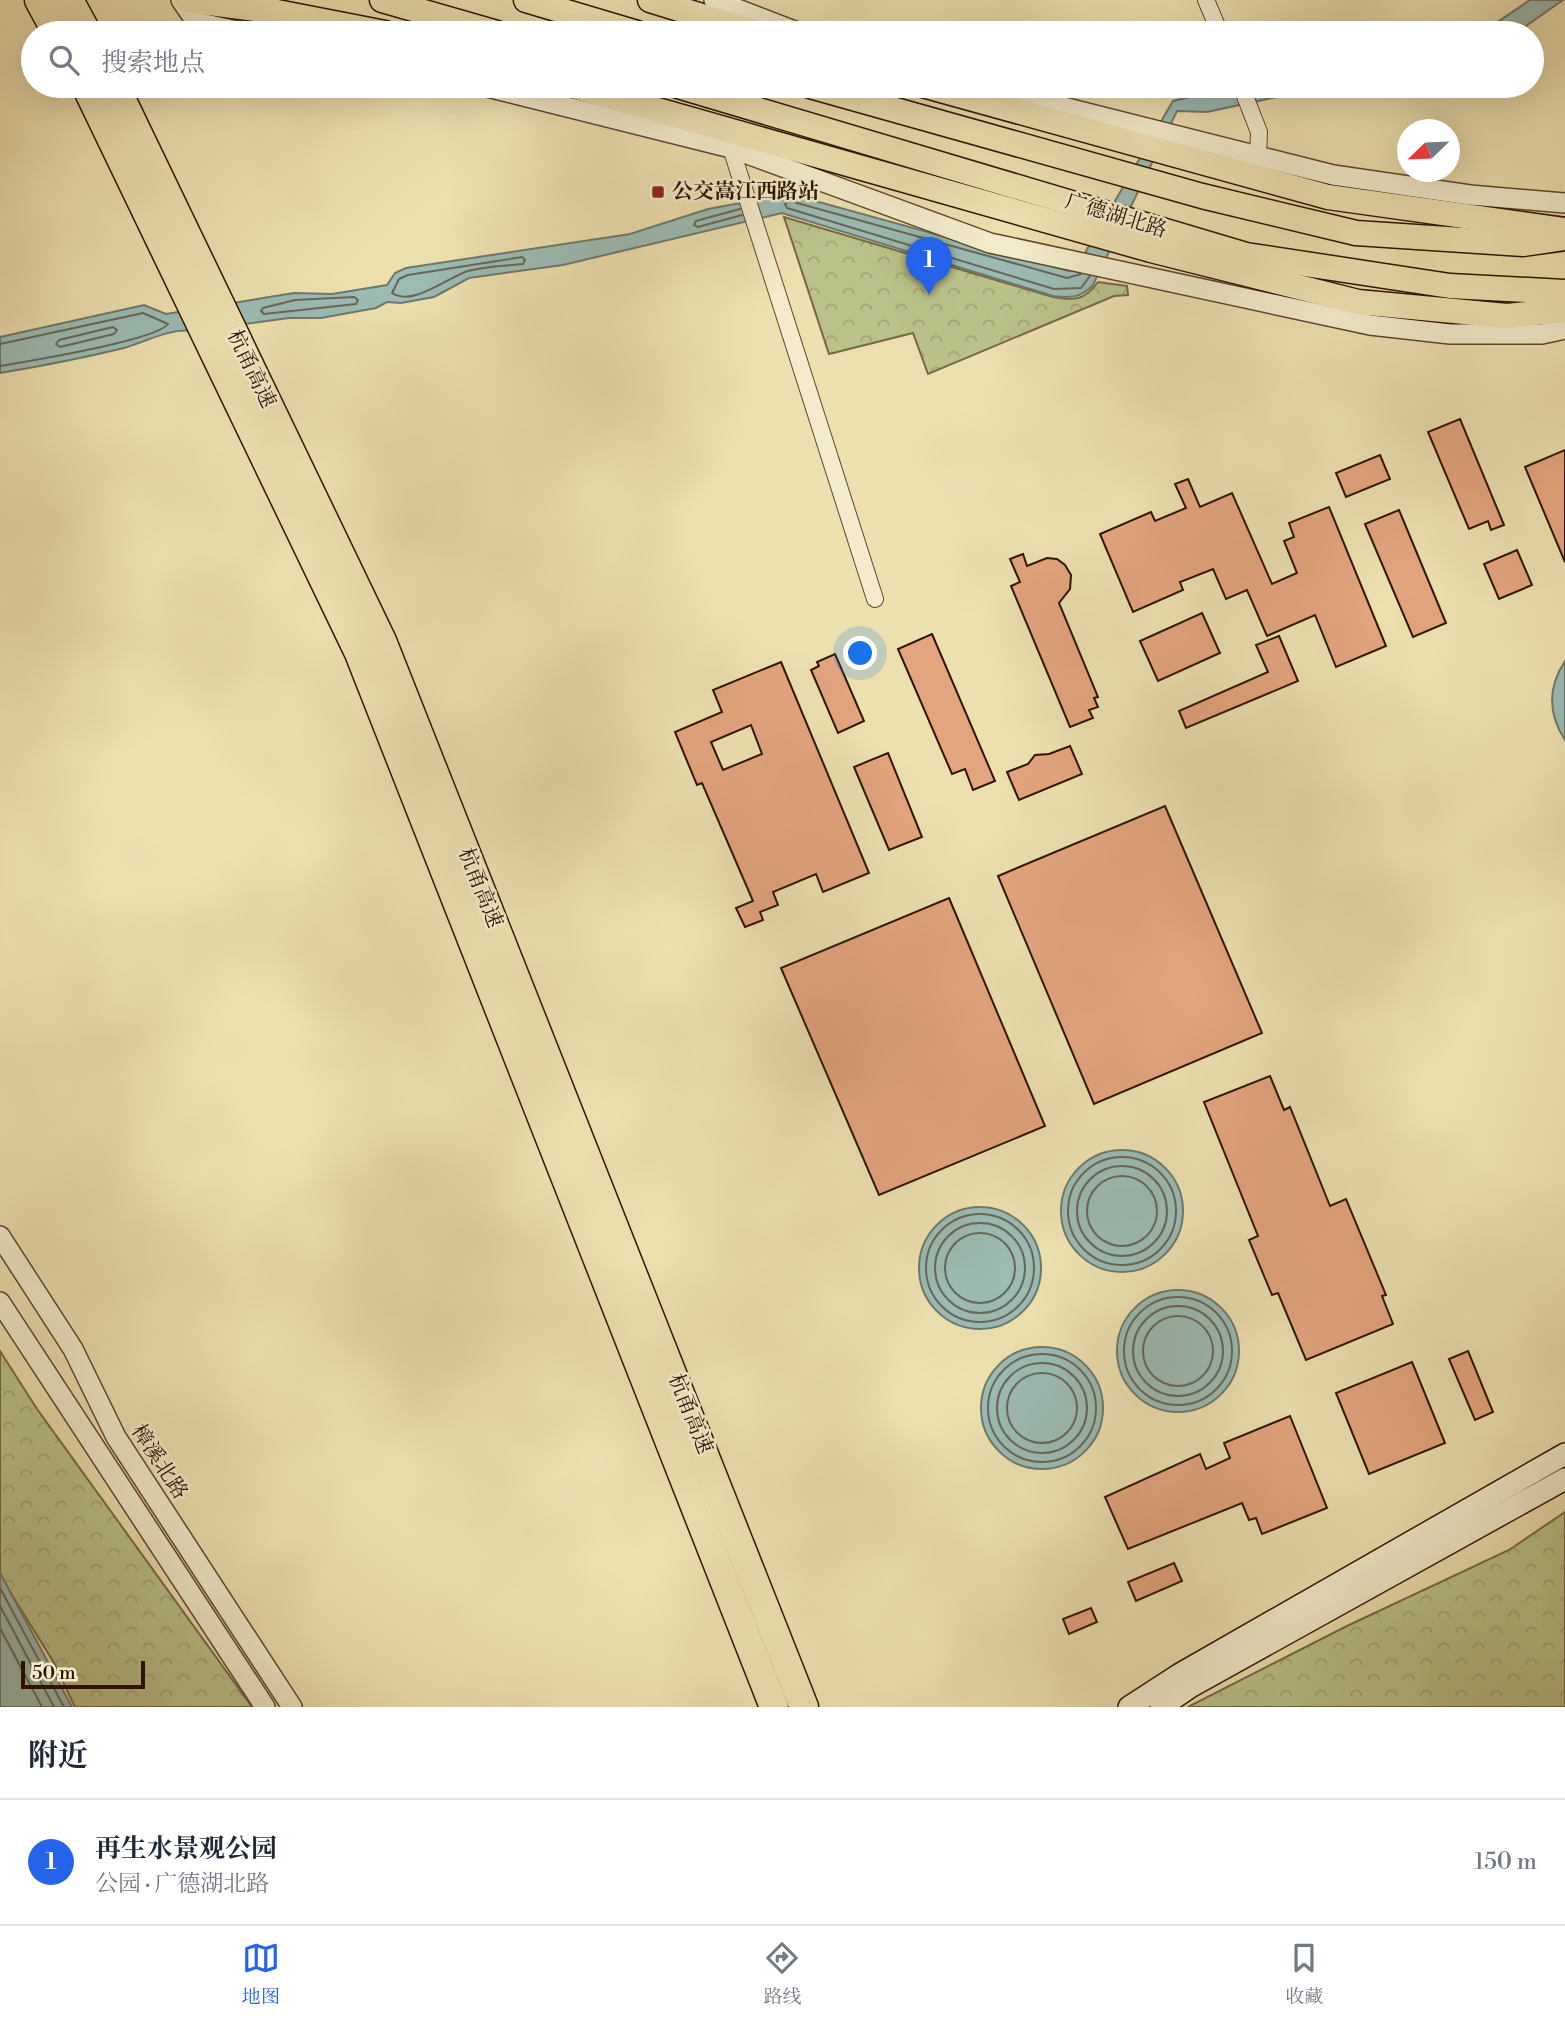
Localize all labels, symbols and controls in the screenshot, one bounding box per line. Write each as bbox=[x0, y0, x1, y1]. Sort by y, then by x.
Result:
search box bbox=[21, 21, 1544, 98]
icon: search bbox=[45, 41, 83, 79]
text: 搜索地点 bbox=[101, 47, 205, 79]
north arrow bbox=[1397, 119, 1460, 182]
place label: 公交嵩江西路站 bbox=[672, 179, 819, 205]
marker: 公交嵩江西路站 bbox=[650, 184, 666, 200]
street label: 广德湖北路 bbox=[1062, 188, 1170, 244]
pin: 1 bbox=[906, 237, 952, 295]
street label: 杭甬高速 bbox=[221, 326, 281, 412]
your location bbox=[843, 636, 877, 670]
street label: 杭甬高速 bbox=[452, 844, 508, 932]
street label: 杭甬高速 bbox=[662, 1370, 718, 1458]
street label: 樟溪北路 bbox=[125, 1420, 193, 1504]
scale bar bbox=[21, 1658, 145, 1690]
text: 50 m bbox=[32, 1661, 76, 1685]
text: 附近 bbox=[28, 1737, 88, 1775]
text: 再生水景观公园 bbox=[95, 1833, 277, 1865]
text: 1 bbox=[45, 1848, 57, 1876]
text: 150 m bbox=[1474, 1848, 1537, 1876]
text: 公园 · 广德湖北路 bbox=[95, 1870, 269, 1898]
tab: 地图 bbox=[242, 1939, 280, 2009]
tab: 路线 bbox=[763, 1939, 801, 2009]
tab: 收藏 bbox=[1285, 1939, 1323, 2009]

